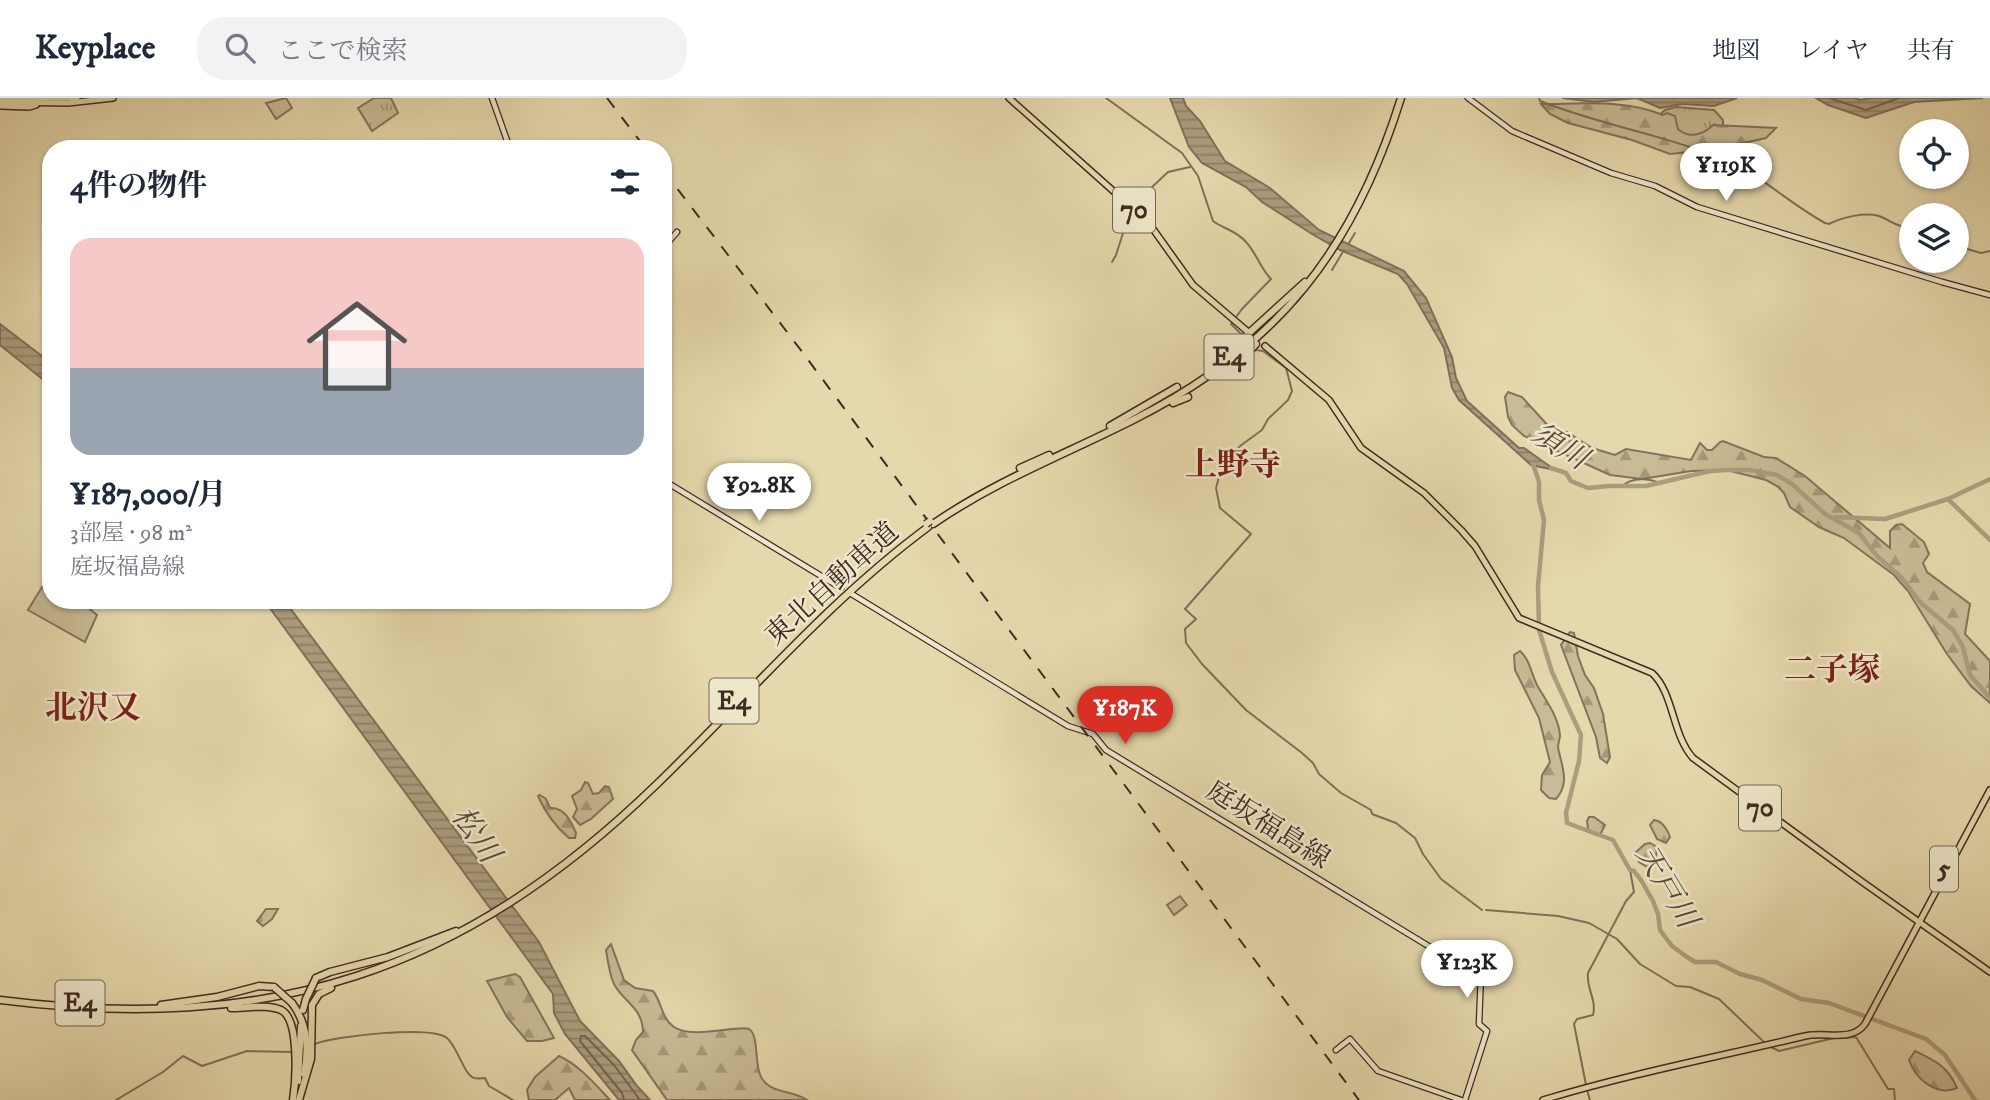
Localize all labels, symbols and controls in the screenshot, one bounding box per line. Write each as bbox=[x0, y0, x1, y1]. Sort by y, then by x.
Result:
search box bbox=[197, 17, 687, 80]
text: Keyplace bbox=[35, 28, 155, 69]
icon: search bbox=[221, 29, 259, 67]
text: ここで検索 bbox=[277, 35, 407, 68]
text: 地図 bbox=[1712, 36, 1760, 66]
text: レイヤ bbox=[1798, 36, 1869, 66]
text: 共有 bbox=[1907, 36, 1955, 66]
map controls bbox=[1899, 119, 1969, 273]
button: locate bbox=[1899, 119, 1969, 189]
pin: ¥119K bbox=[1677, 144, 1775, 203]
text: ¥119K bbox=[1696, 151, 1756, 180]
icon: filters bbox=[606, 163, 644, 201]
text: 4件の物件 bbox=[70, 168, 207, 205]
road number: 70 bbox=[1113, 188, 1155, 232]
button: layers bbox=[1899, 203, 1969, 273]
icon: home bbox=[294, 283, 420, 409]
road number: E4 bbox=[1204, 334, 1254, 380]
water label: 須川 bbox=[1524, 416, 1597, 480]
district label: 上野寺 bbox=[1185, 446, 1281, 486]
pin: ¥92.8K bbox=[702, 464, 816, 523]
text: ¥92.8K bbox=[723, 471, 795, 500]
text: ¥187,000/月 bbox=[70, 477, 226, 514]
street label: 東北自動車道 bbox=[758, 515, 906, 653]
text: 3部屋 · 98 m² bbox=[70, 519, 192, 548]
text: 庭坂福島線 bbox=[70, 553, 185, 582]
district label: 二子塚 bbox=[1784, 651, 1880, 691]
road number: E4 bbox=[710, 678, 758, 723]
pin: ¥187K bbox=[1076, 686, 1174, 746]
district label: 北沢又 bbox=[45, 689, 141, 729]
text: ¥187K bbox=[1093, 694, 1157, 723]
street label: 庭坂福島線 bbox=[1199, 773, 1337, 877]
road number: 70 bbox=[1739, 786, 1781, 830]
water label: 松川 bbox=[443, 800, 509, 873]
water label: 天戸川 bbox=[1627, 839, 1707, 938]
road number: 5 bbox=[1930, 846, 1958, 891]
pin: ¥123K bbox=[1418, 940, 1516, 1000]
text: ¥123K bbox=[1437, 948, 1497, 977]
road number: E4 bbox=[56, 980, 104, 1026]

